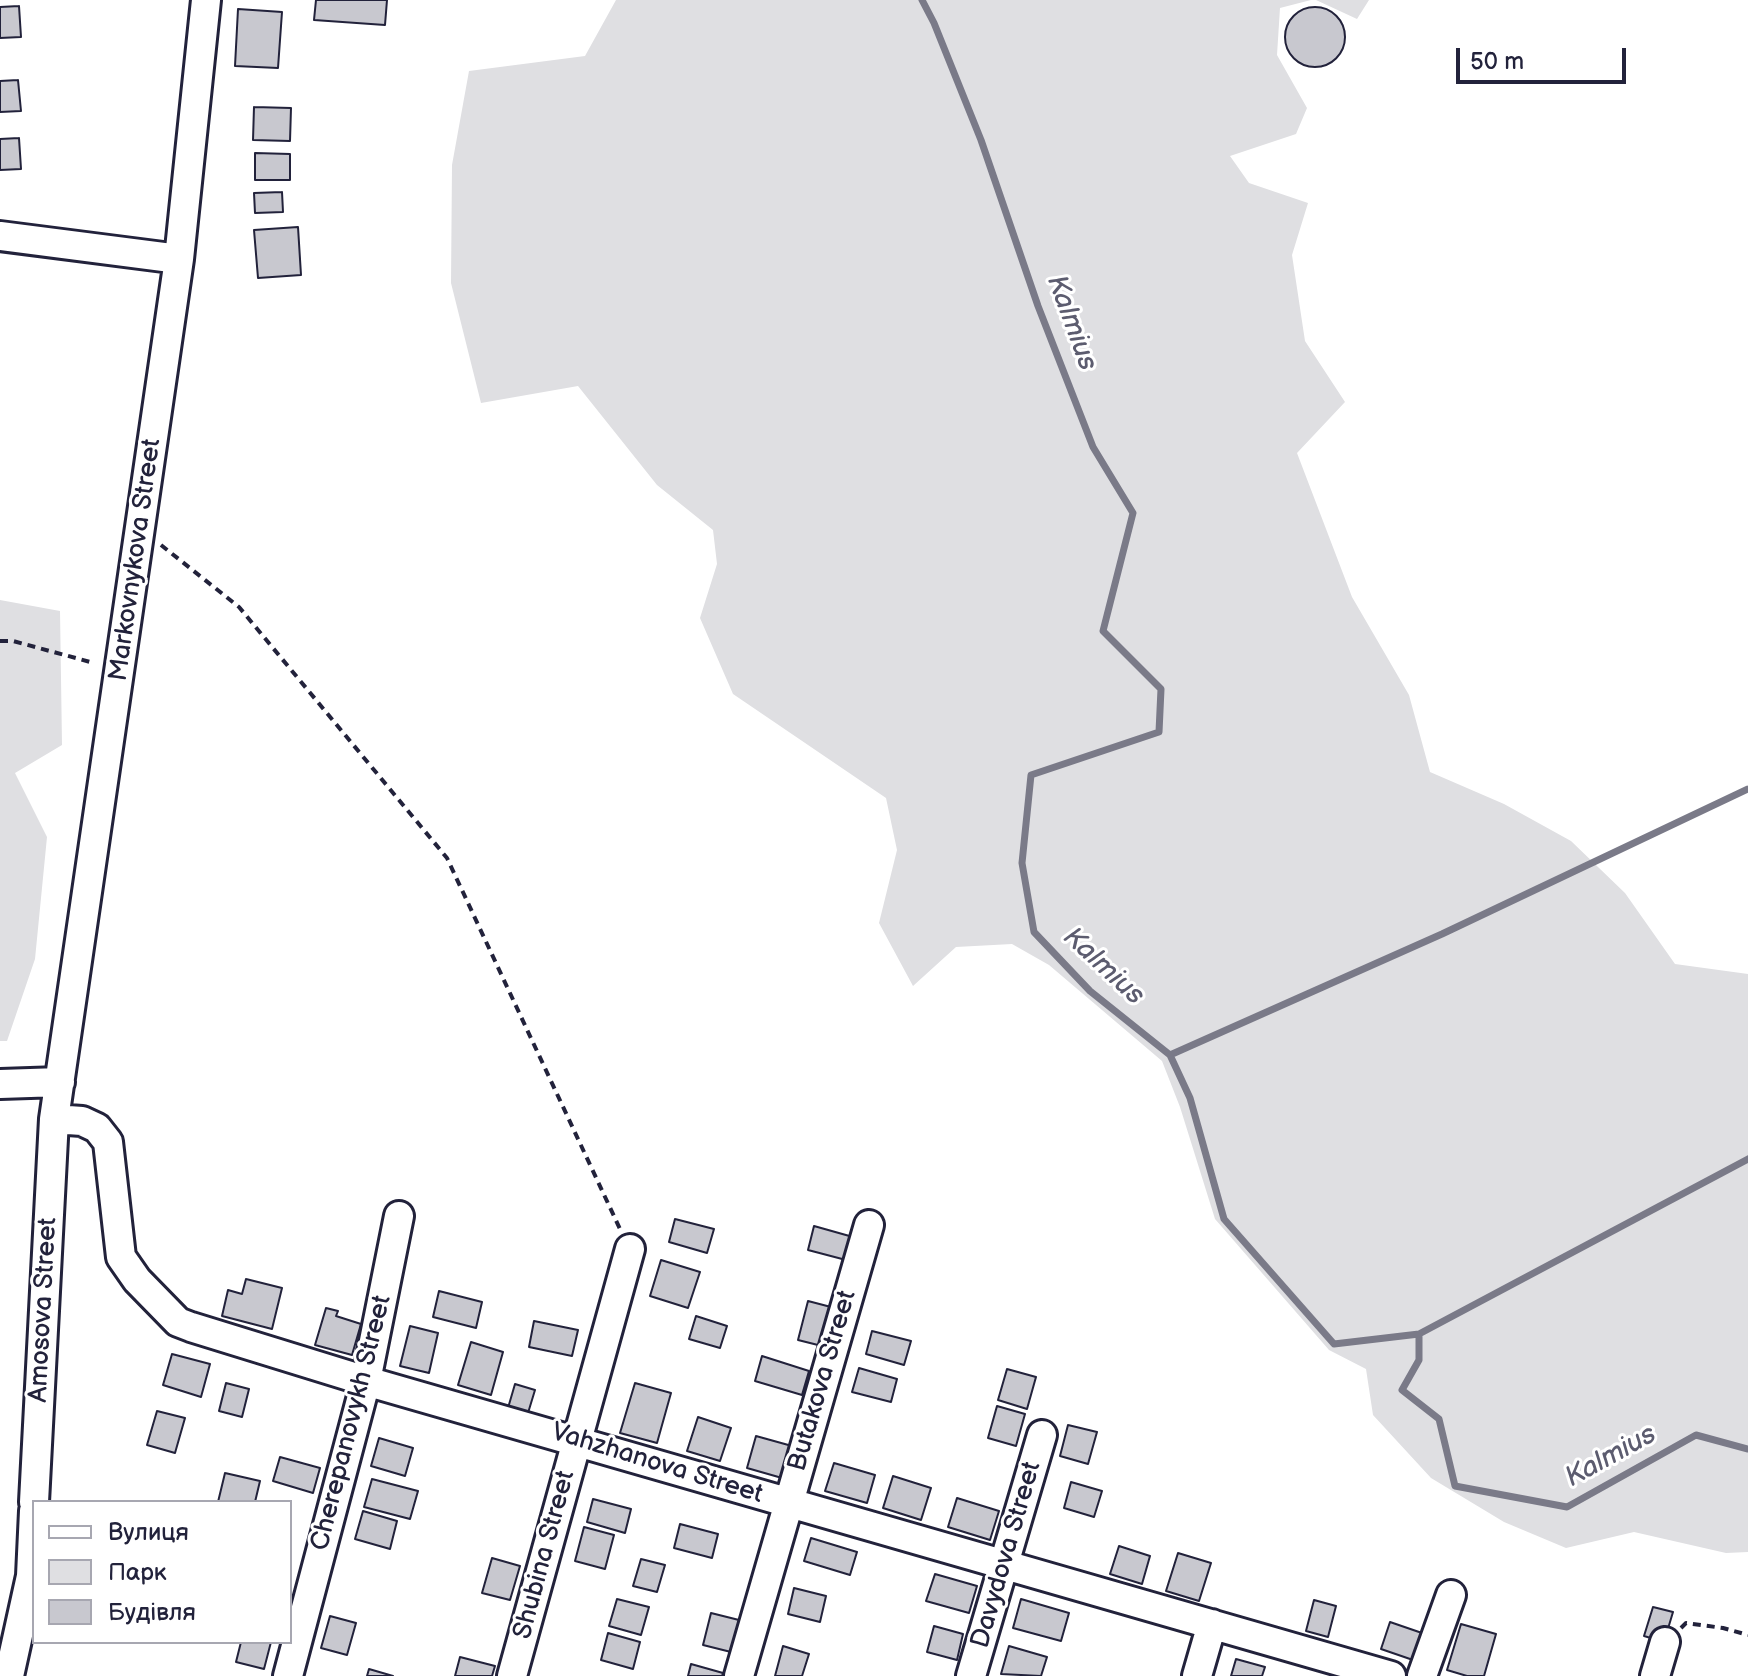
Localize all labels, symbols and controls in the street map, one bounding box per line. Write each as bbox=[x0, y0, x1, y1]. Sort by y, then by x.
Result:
scale bar bbox=[1460, 32, 1630, 82]
text: 50 m bbox=[1470, 47, 1524, 76]
water label: Kalmius bbox=[1038, 271, 1104, 375]
street label: Markovnykova Street bbox=[104, 437, 168, 683]
water label: Kalmius bbox=[1055, 921, 1151, 1013]
street label: Amosova Street bbox=[24, 1217, 64, 1403]
street label: Butakova Street bbox=[782, 1287, 864, 1475]
street label: Cherepanovykh Street bbox=[305, 1292, 399, 1554]
street label: Vahzhanova Street bbox=[548, 1417, 766, 1511]
water label: Kalmius bbox=[1560, 1418, 1662, 1496]
street label: Davydova Street bbox=[966, 1458, 1048, 1652]
street label: Shubina Street bbox=[508, 1467, 582, 1643]
legend bbox=[32, 1500, 292, 1644]
text: Вулиця bbox=[108, 1518, 189, 1547]
text: Парк bbox=[108, 1558, 166, 1587]
text: Будівля bbox=[108, 1598, 196, 1627]

